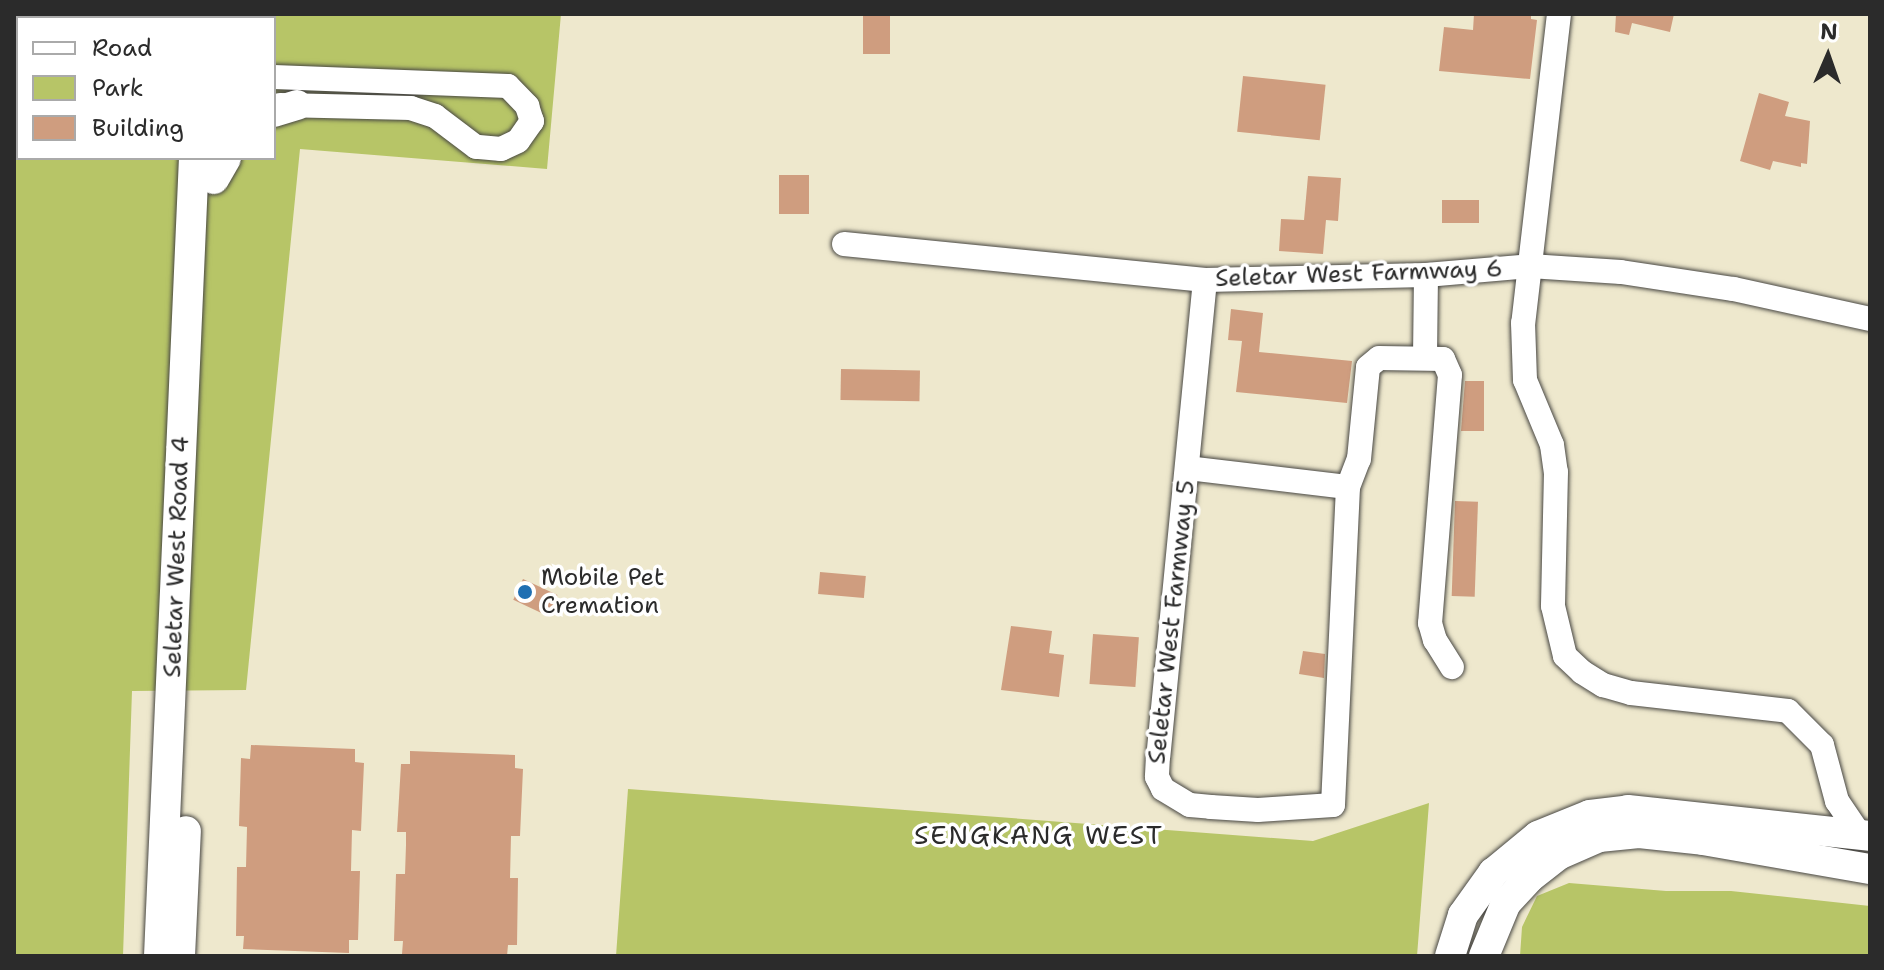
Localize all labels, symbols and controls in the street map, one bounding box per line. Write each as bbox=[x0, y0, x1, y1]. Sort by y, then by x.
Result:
legend bbox=[16, 16, 276, 160]
north arrow bbox=[1788, 16, 1868, 96]
text: N bbox=[1820, 17, 1838, 46]
text: Road bbox=[92, 32, 152, 64]
text: Park bbox=[92, 72, 144, 104]
text: Building bbox=[92, 112, 184, 144]
street label: Seletar West Farmway 6 bbox=[1215, 255, 1503, 293]
street label: Seletar West Road 4 bbox=[158, 436, 196, 678]
street label: Seletar West Farmway 5 bbox=[1143, 478, 1201, 766]
place label: Mobile Pet Cremation bbox=[541, 564, 664, 620]
marker: Mobile Pet Cremation bbox=[516, 583, 534, 601]
district label: SENGKANG WEST bbox=[914, 819, 1164, 851]

